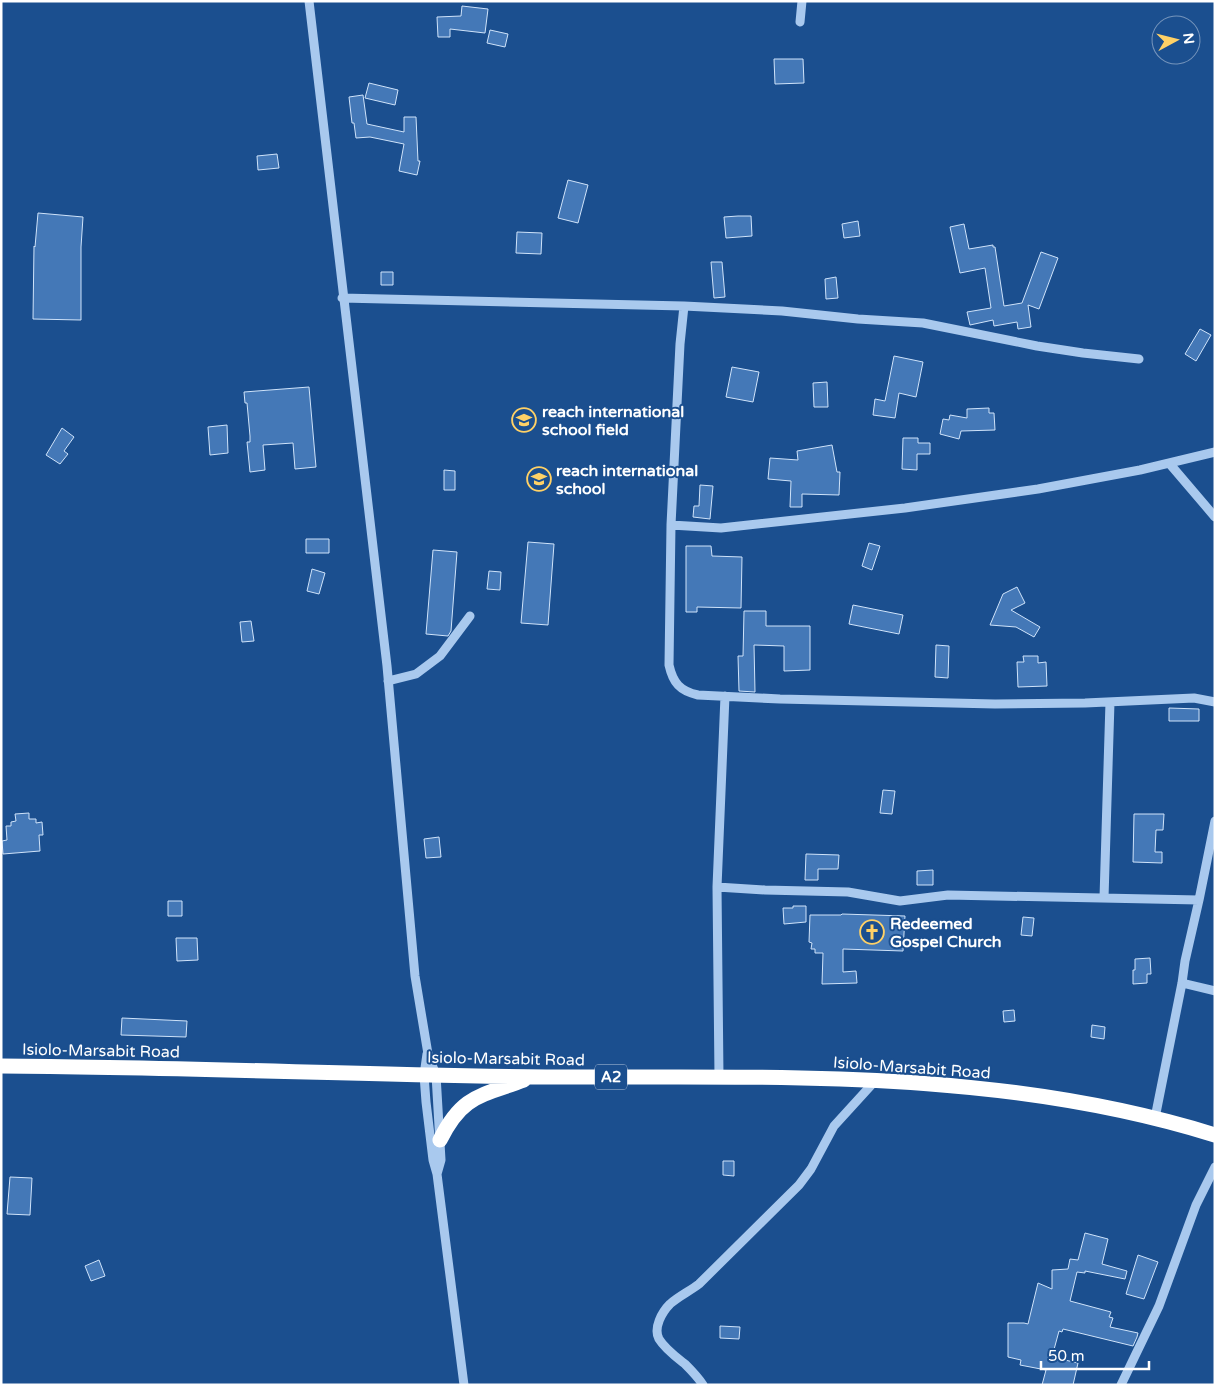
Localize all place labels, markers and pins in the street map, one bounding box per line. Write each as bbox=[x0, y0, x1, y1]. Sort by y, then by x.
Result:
place label: reach international school field bbox=[542, 402, 684, 440]
school or university icon: reach international school field bbox=[511, 407, 537, 433]
place label: reach international school bbox=[556, 461, 698, 499]
school or university icon: reach international school bbox=[526, 466, 552, 492]
place label: Redeemed Gospel Church bbox=[890, 914, 1002, 952]
church icon: Redeemed Gospel Church bbox=[859, 919, 885, 945]

